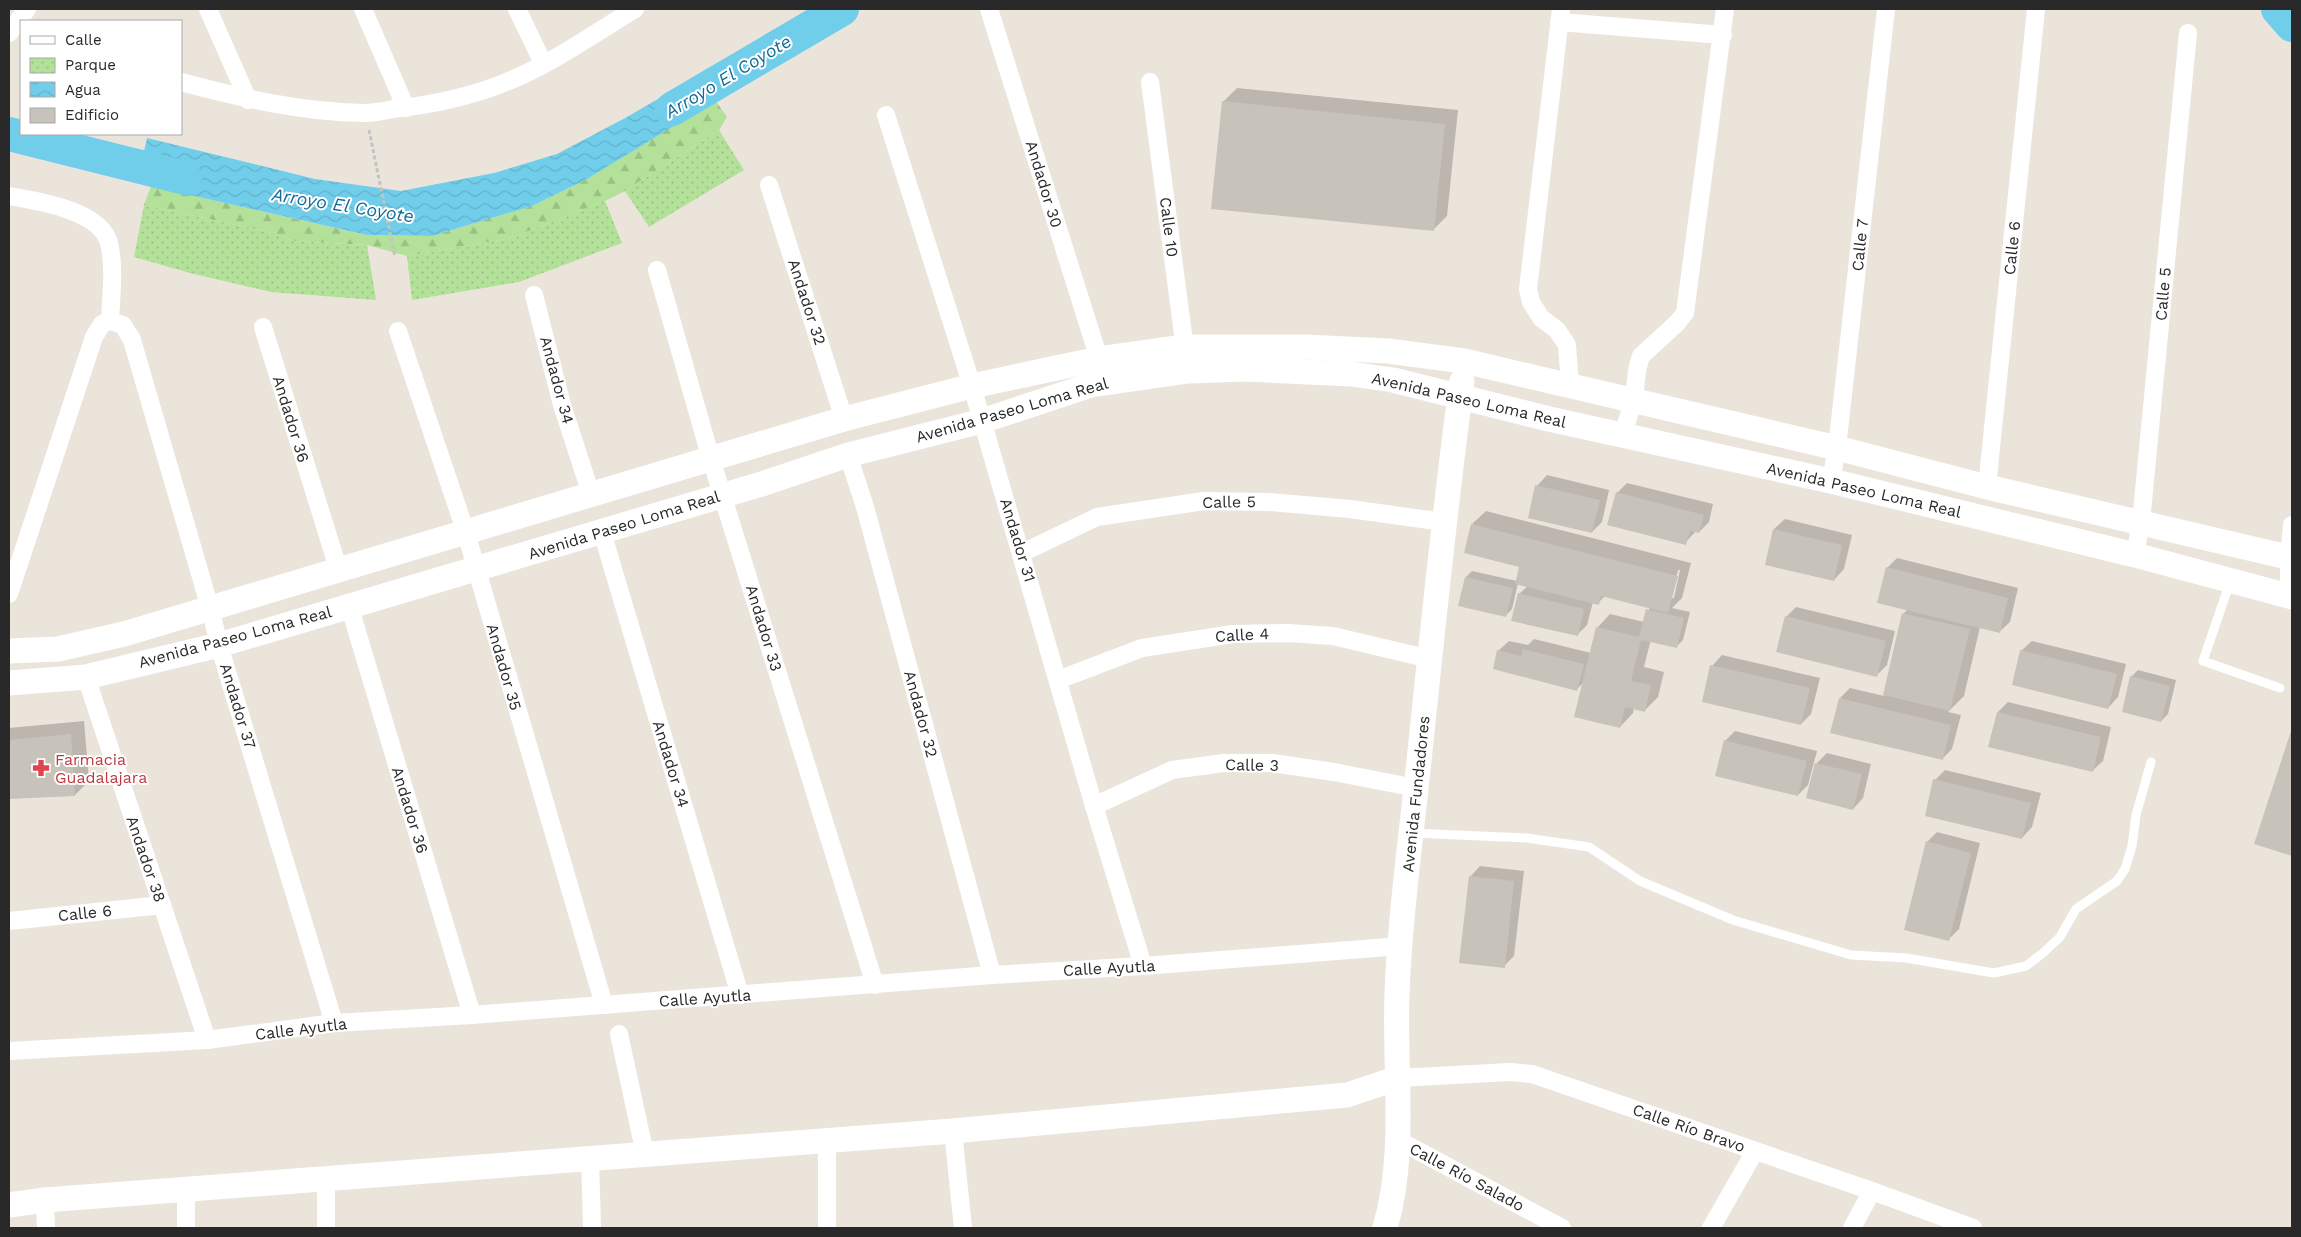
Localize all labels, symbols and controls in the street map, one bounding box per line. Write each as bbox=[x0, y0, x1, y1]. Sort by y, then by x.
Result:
legend bbox=[20, 20, 182, 135]
water label: Arroyo El Coyote bbox=[660, 30, 795, 122]
text: Calle bbox=[65, 31, 102, 49]
text: Parque bbox=[65, 56, 116, 74]
text: Agua bbox=[65, 81, 101, 99]
text: Edificio bbox=[65, 106, 119, 124]
street label: Andador 30 bbox=[1022, 138, 1066, 230]
water label: Arroyo El Coyote bbox=[270, 183, 415, 227]
street label: Calle 10 bbox=[1156, 196, 1182, 258]
street label: Calle 7 bbox=[1848, 218, 1872, 272]
street label: Calle 6 bbox=[2000, 220, 2024, 276]
street label: Andador 32 bbox=[784, 257, 830, 347]
street label: Calle 5 bbox=[2151, 266, 2175, 322]
street label: Andador 34 bbox=[536, 334, 578, 426]
street label: Avenida Paseo Loma Real bbox=[1370, 368, 1568, 432]
street label: Andador 36 bbox=[269, 373, 313, 465]
street label: Avenida Paseo Loma Real bbox=[914, 373, 1111, 447]
street label: Avenida Paseo Loma Real bbox=[1765, 458, 1963, 522]
street label: Avenida Paseo Loma Real bbox=[526, 487, 722, 563]
street label: Calle 5 bbox=[1202, 492, 1256, 512]
street label: Andador 31 bbox=[996, 496, 1040, 584]
street label: Andador 33 bbox=[742, 582, 786, 674]
street label: Avenida Paseo Loma Real bbox=[136, 602, 334, 672]
street label: Andador 35 bbox=[483, 621, 525, 713]
street label: Calle 4 bbox=[1214, 624, 1270, 646]
street label: Andador 37 bbox=[216, 661, 260, 751]
street label: Andador 32 bbox=[900, 668, 942, 760]
street label: Avenida Fundadores bbox=[1398, 715, 1434, 873]
street label: Andador 34 bbox=[649, 718, 693, 810]
place label: Farmacia Guadalajara bbox=[55, 750, 147, 787]
street label: Calle 3 bbox=[1225, 755, 1279, 775]
pharmacy icon: Farmacia Guadalajara bbox=[31, 758, 51, 778]
street label: Andador 36 bbox=[388, 764, 432, 856]
street label: Andador 38 bbox=[122, 813, 170, 905]
street label: Calle 6 bbox=[57, 901, 113, 925]
street label: Calle Ayutla bbox=[1062, 956, 1156, 980]
street label: Calle Ayutla bbox=[658, 985, 752, 1011]
street label: Calle Ayutla bbox=[254, 1014, 348, 1044]
street label: Calle Río Bravo bbox=[1630, 1100, 1748, 1156]
street label: Calle Río Salado bbox=[1406, 1139, 1528, 1215]

